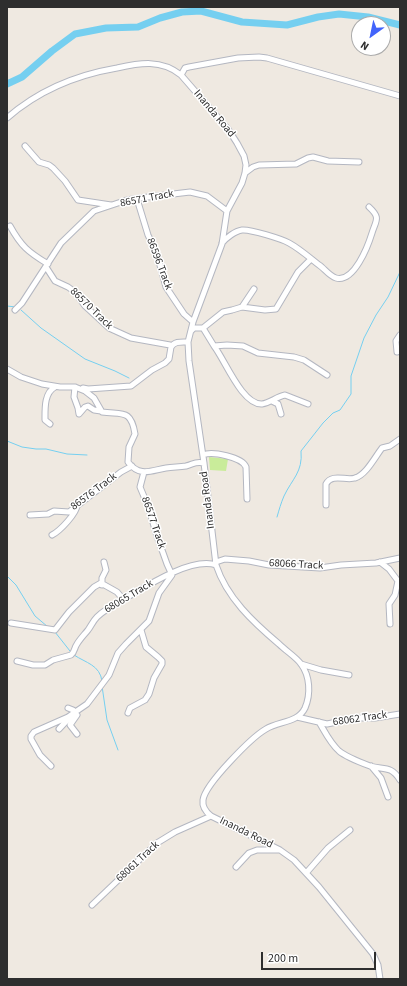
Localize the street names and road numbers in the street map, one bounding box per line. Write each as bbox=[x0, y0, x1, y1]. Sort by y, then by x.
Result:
street label: Inanda Road bbox=[190, 88, 238, 140]
street label: 86571 Track bbox=[119, 187, 175, 211]
street label: 86596 Track bbox=[143, 236, 175, 292]
street label: 86570 Track bbox=[67, 285, 115, 333]
street label: 86576 Track bbox=[68, 470, 120, 514]
street label: Inanda Road bbox=[198, 470, 218, 530]
street label: 86577 Track bbox=[138, 495, 168, 551]
street label: 68066 Track bbox=[268, 557, 324, 573]
street label: 68065 Track bbox=[102, 577, 156, 617]
street label: 68062 Track bbox=[332, 709, 388, 729]
street label: Inanda Road bbox=[217, 814, 275, 852]
street label: 68061 Track bbox=[114, 839, 162, 885]

